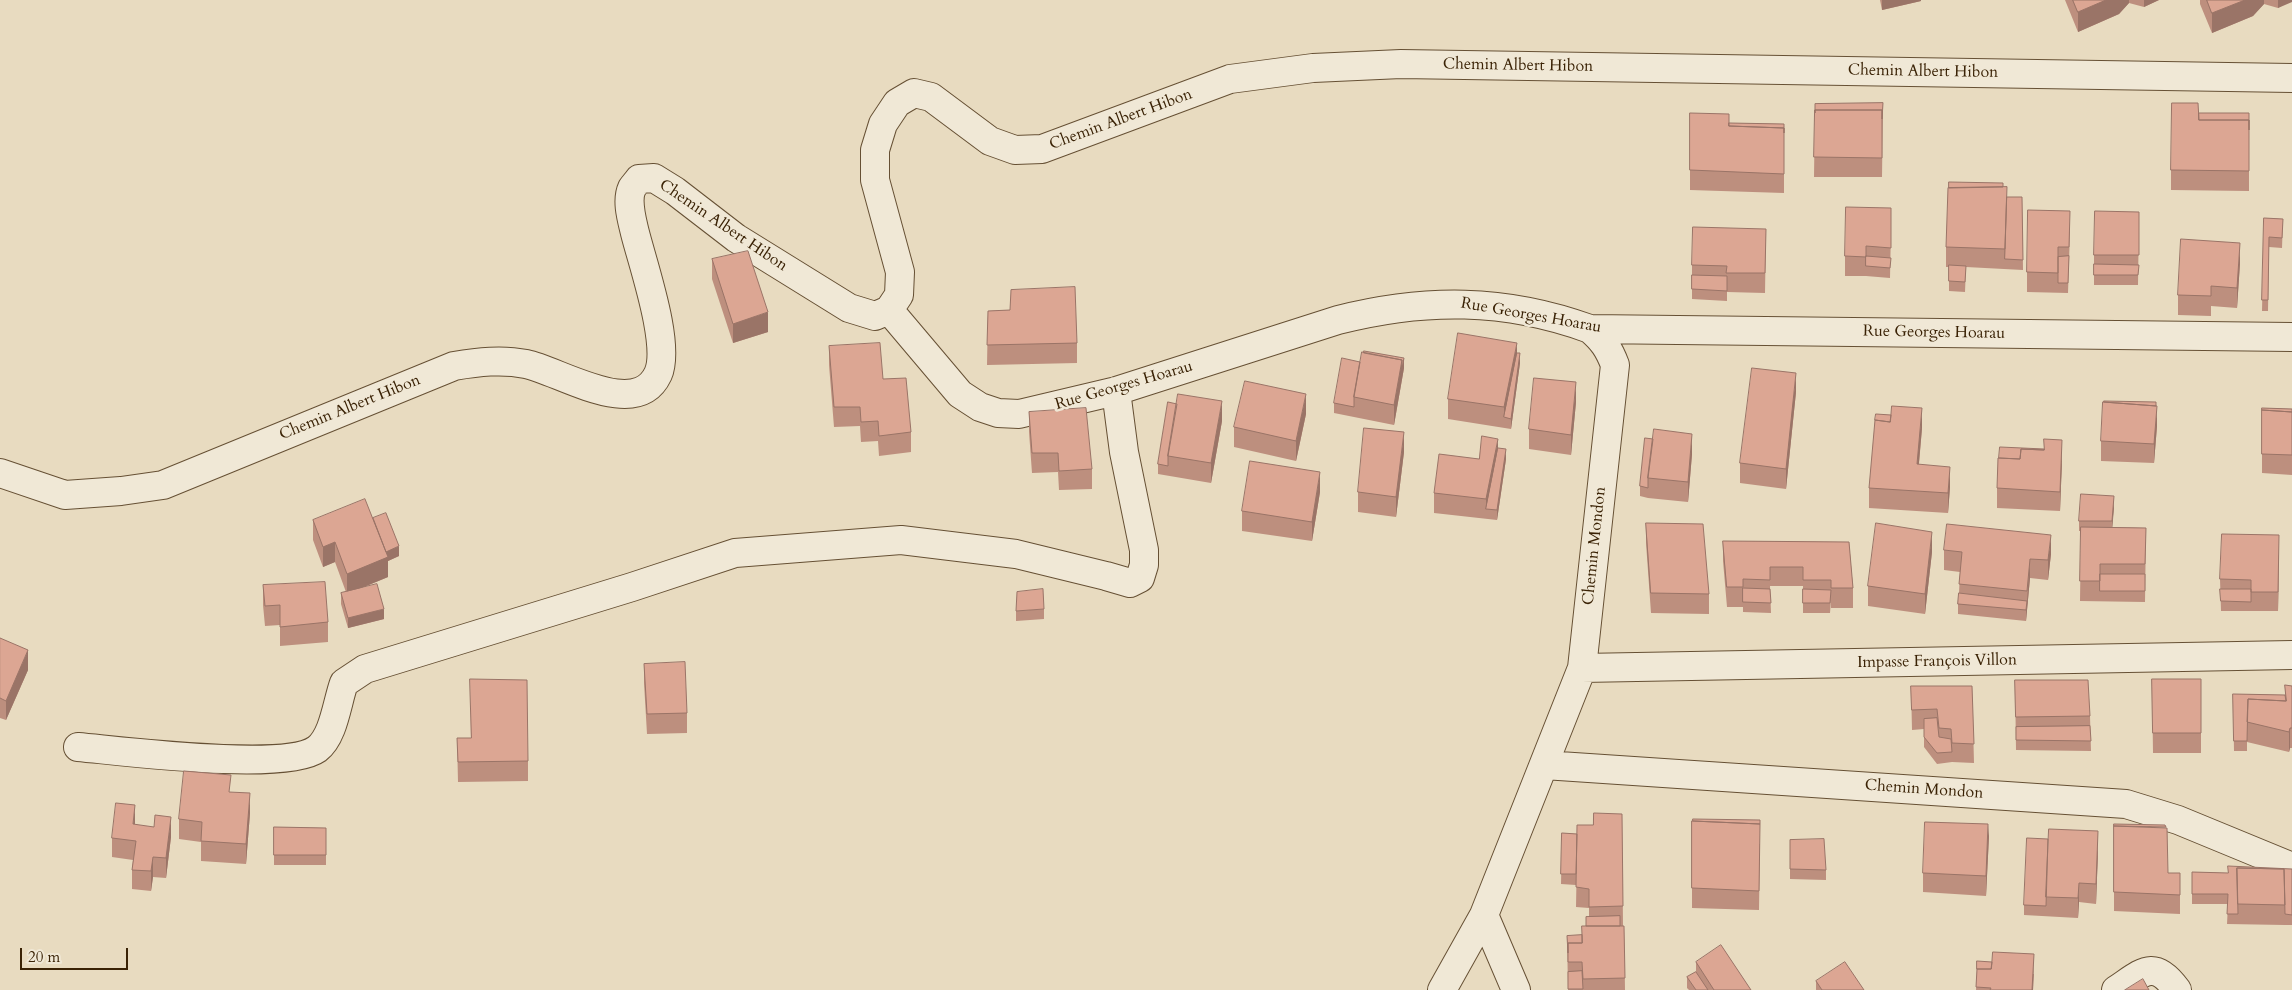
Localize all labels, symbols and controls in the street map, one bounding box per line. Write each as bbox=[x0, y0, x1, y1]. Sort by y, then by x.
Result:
street label: Chemin Albert Hibon bbox=[1443, 55, 1593, 77]
street label: Chemin Albert Hibon bbox=[1848, 61, 1998, 83]
street label: Chemin Albert Hibon bbox=[1047, 85, 1195, 155]
street label: Chemin Albert Hibon bbox=[655, 176, 791, 276]
street label: Rue Georges Hoarau bbox=[1459, 294, 1603, 338]
street label: Rue Georges Hoarau bbox=[1863, 322, 2005, 344]
street label: Rue Georges Hoarau bbox=[1053, 357, 1195, 415]
street label: Chemin Albert Hibon bbox=[277, 371, 423, 445]
street label: Chemin Mondon bbox=[1579, 486, 1611, 606]
street label: Impasse François Villon bbox=[1857, 651, 2017, 673]
street label: Chemin Mondon bbox=[1864, 776, 1984, 804]
scale bar bbox=[22, 938, 130, 970]
text: 20 m bbox=[28, 947, 60, 967]

